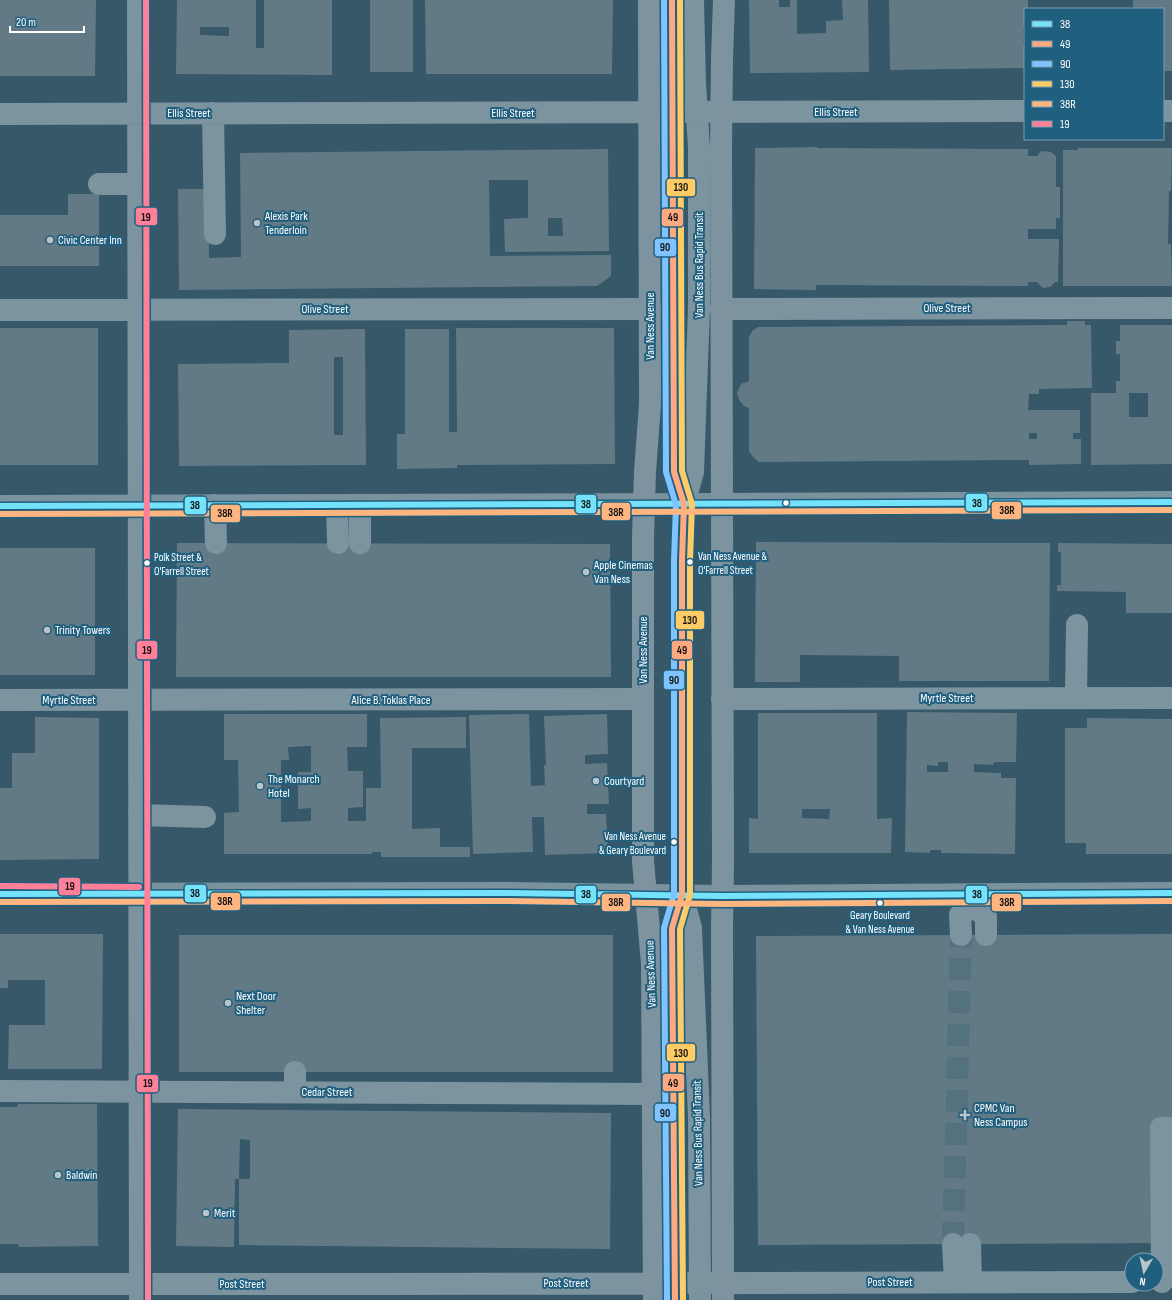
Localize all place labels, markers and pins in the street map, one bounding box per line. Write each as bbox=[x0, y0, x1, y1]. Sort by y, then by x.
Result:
place label: Alexis Park Tenderloin bbox=[264, 209, 308, 238]
marker: Alexis Park Tenderloin bbox=[252, 218, 262, 228]
place label: Civic Center Inn bbox=[58, 233, 122, 248]
marker: Civic Center Inn bbox=[45, 235, 55, 245]
unlabelled marker bbox=[781, 498, 791, 508]
place label: Van Ness Avenue & O'Farrell Street bbox=[698, 550, 768, 577]
place label: Polk Street & O'Farrell Street bbox=[154, 551, 210, 578]
marker: Van Ness Avenue & O'Farrell Street bbox=[685, 557, 695, 567]
marker: Polk Street & O'Farrell Street bbox=[142, 558, 152, 568]
place label: Apple Cinemas Van Ness bbox=[593, 558, 653, 587]
marker: Apple Cinemas Van Ness bbox=[581, 567, 591, 577]
place label: Trinity Towers bbox=[55, 623, 110, 638]
marker: Trinity Towers bbox=[42, 625, 52, 635]
place label: The Monarch Hotel bbox=[268, 772, 320, 801]
place label: Courtyard bbox=[604, 774, 644, 789]
marker: Courtyard bbox=[591, 776, 601, 786]
marker: The Monarch Hotel bbox=[255, 781, 265, 791]
place label: Van Ness Avenue & Geary Boulevard bbox=[599, 830, 666, 857]
marker: Van Ness Avenue & Geary Boulevard bbox=[669, 837, 679, 847]
marker: Geary Boulevard & Van Ness Avenue bbox=[875, 898, 885, 908]
place label: Geary Boulevard & Van Ness Avenue bbox=[845, 909, 915, 936]
place label: Next Door Shelter bbox=[236, 989, 277, 1018]
marker: Next Door Shelter bbox=[223, 998, 233, 1008]
place label: CPMC Van Ness Campus bbox=[974, 1101, 1028, 1130]
marker: CPMC Van Ness Campus bbox=[959, 1109, 971, 1121]
place label: Baldwin bbox=[66, 1168, 97, 1183]
marker: Baldwin bbox=[53, 1170, 63, 1180]
place label: Merit bbox=[214, 1206, 236, 1221]
marker: Merit bbox=[201, 1208, 211, 1218]

